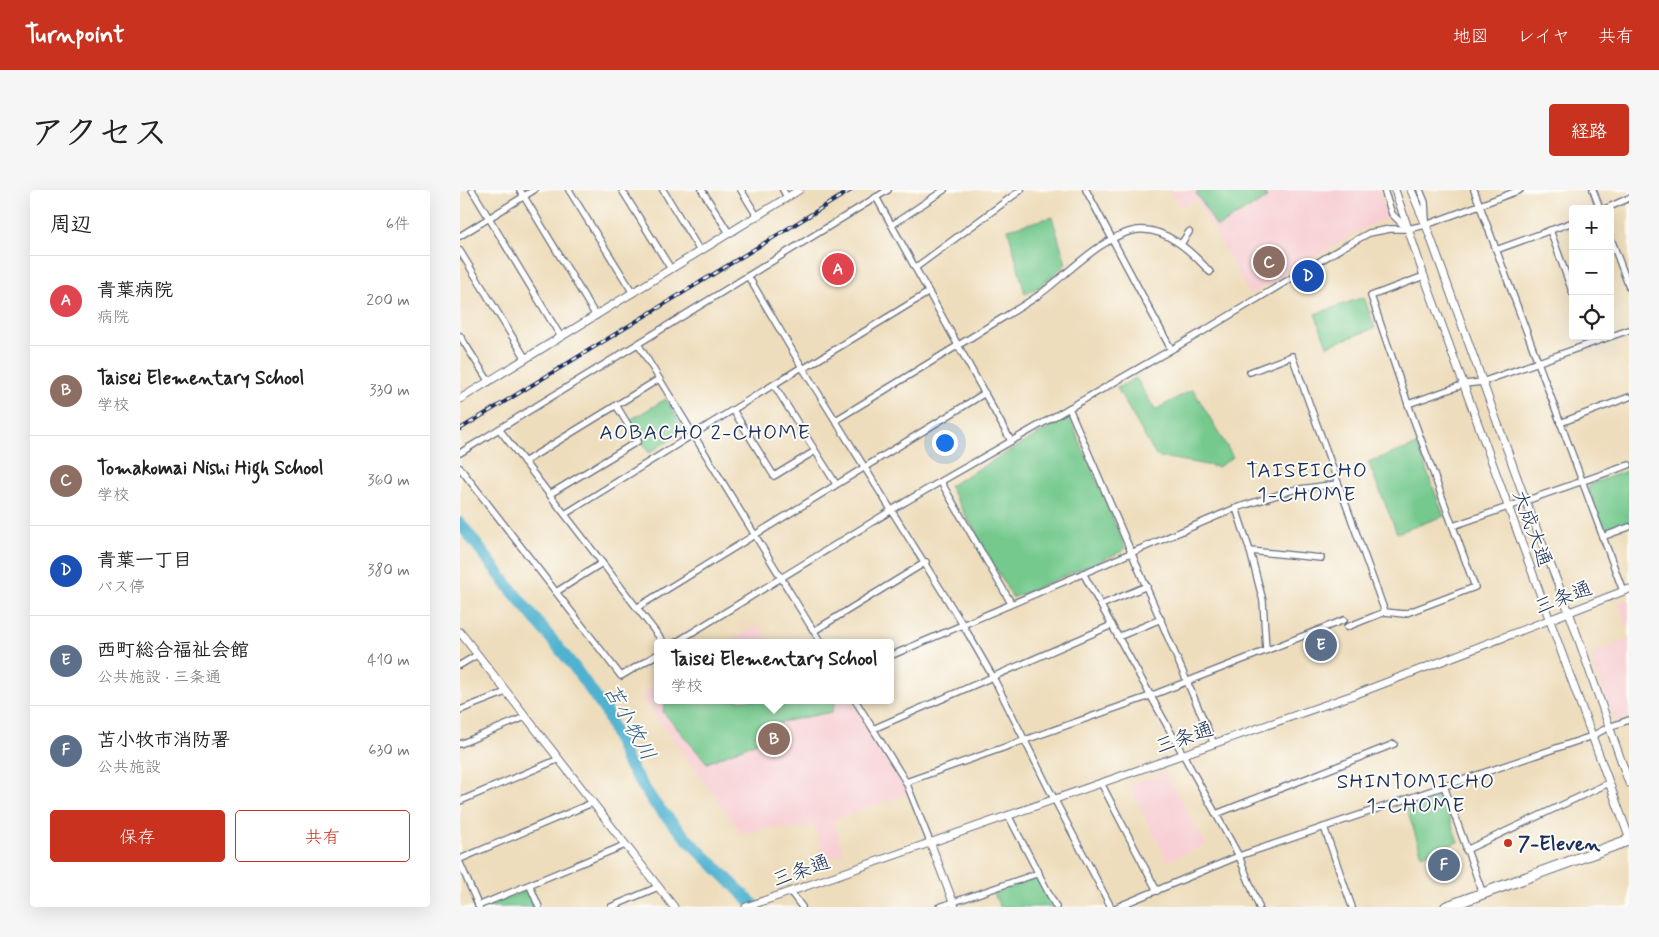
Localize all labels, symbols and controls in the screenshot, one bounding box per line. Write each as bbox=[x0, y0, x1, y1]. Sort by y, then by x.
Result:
text: Turnpoint bbox=[25, 20, 125, 51]
text: 地図 bbox=[1453, 25, 1489, 49]
text: レイヤ bbox=[1517, 25, 1570, 49]
text: 共有 bbox=[1598, 25, 1634, 49]
button: 経路 bbox=[1549, 104, 1629, 156]
text: アクセス bbox=[30, 111, 168, 157]
map controls bbox=[1569, 205, 1614, 340]
button: + bbox=[1569, 205, 1614, 250]
text: 周辺 bbox=[50, 211, 92, 239]
text: 6件 bbox=[386, 214, 410, 235]
pin: C bbox=[1253, 243, 1285, 281]
pin: A bbox=[822, 250, 854, 288]
button: − bbox=[1569, 250, 1614, 295]
pin: D bbox=[1292, 257, 1324, 295]
text: 青葉病院 bbox=[97, 278, 173, 303]
text: A bbox=[61, 290, 71, 311]
text: 200 m bbox=[366, 290, 410, 311]
button: locate bbox=[1569, 295, 1614, 340]
text: 病院 bbox=[97, 307, 129, 328]
text: Taisei Elementary School bbox=[97, 366, 304, 391]
text: B bbox=[61, 380, 71, 401]
text: 330 m bbox=[369, 380, 410, 401]
text: 学校 bbox=[97, 395, 129, 416]
district label: AOBACHO 2-CHOME bbox=[599, 419, 811, 447]
your location bbox=[932, 430, 958, 456]
text: Tomakomai Nishi High School bbox=[97, 456, 323, 481]
district label: TAISEICHO 1-CHOME bbox=[1246, 457, 1368, 509]
text: C bbox=[60, 470, 72, 491]
text: 360 m bbox=[367, 470, 410, 491]
text: 学校 bbox=[97, 485, 129, 506]
street label: 大成大通 bbox=[1505, 486, 1558, 571]
text: 青葉一丁目 bbox=[97, 548, 192, 573]
text: D bbox=[60, 560, 72, 581]
text: 380 m bbox=[367, 560, 410, 581]
street label: 三条通 bbox=[1531, 575, 1596, 622]
text: バス停 bbox=[97, 577, 145, 598]
pin: E bbox=[1305, 626, 1337, 664]
text: 西町総合福祉会館 bbox=[97, 638, 249, 663]
popup bbox=[654, 639, 894, 704]
text: Taisei Elementary School bbox=[670, 647, 878, 672]
text: E bbox=[61, 650, 71, 671]
text: 410 m bbox=[367, 650, 410, 671]
text: 公共施設 · 三条通 bbox=[97, 667, 221, 688]
text: 学校 bbox=[670, 676, 702, 697]
water label: 苫小牧川 bbox=[597, 679, 662, 766]
street label: 三条通 bbox=[1152, 716, 1217, 761]
pin: B bbox=[758, 720, 790, 758]
text: 苫小牧市消防署 bbox=[97, 728, 230, 753]
text: F bbox=[62, 740, 70, 761]
text: 630 m bbox=[368, 740, 410, 761]
text: 公共施設 bbox=[97, 757, 161, 778]
district label: SHINTOMICHO 1-CHOME bbox=[1337, 768, 1495, 820]
button: 保存 bbox=[50, 810, 225, 862]
button: 共有 bbox=[235, 810, 410, 862]
place label: 7-Eleven bbox=[1518, 831, 1601, 858]
marker: 7-Eleven bbox=[1502, 837, 1514, 849]
pin: F bbox=[1428, 846, 1460, 884]
street label: 三条通 bbox=[769, 848, 834, 894]

